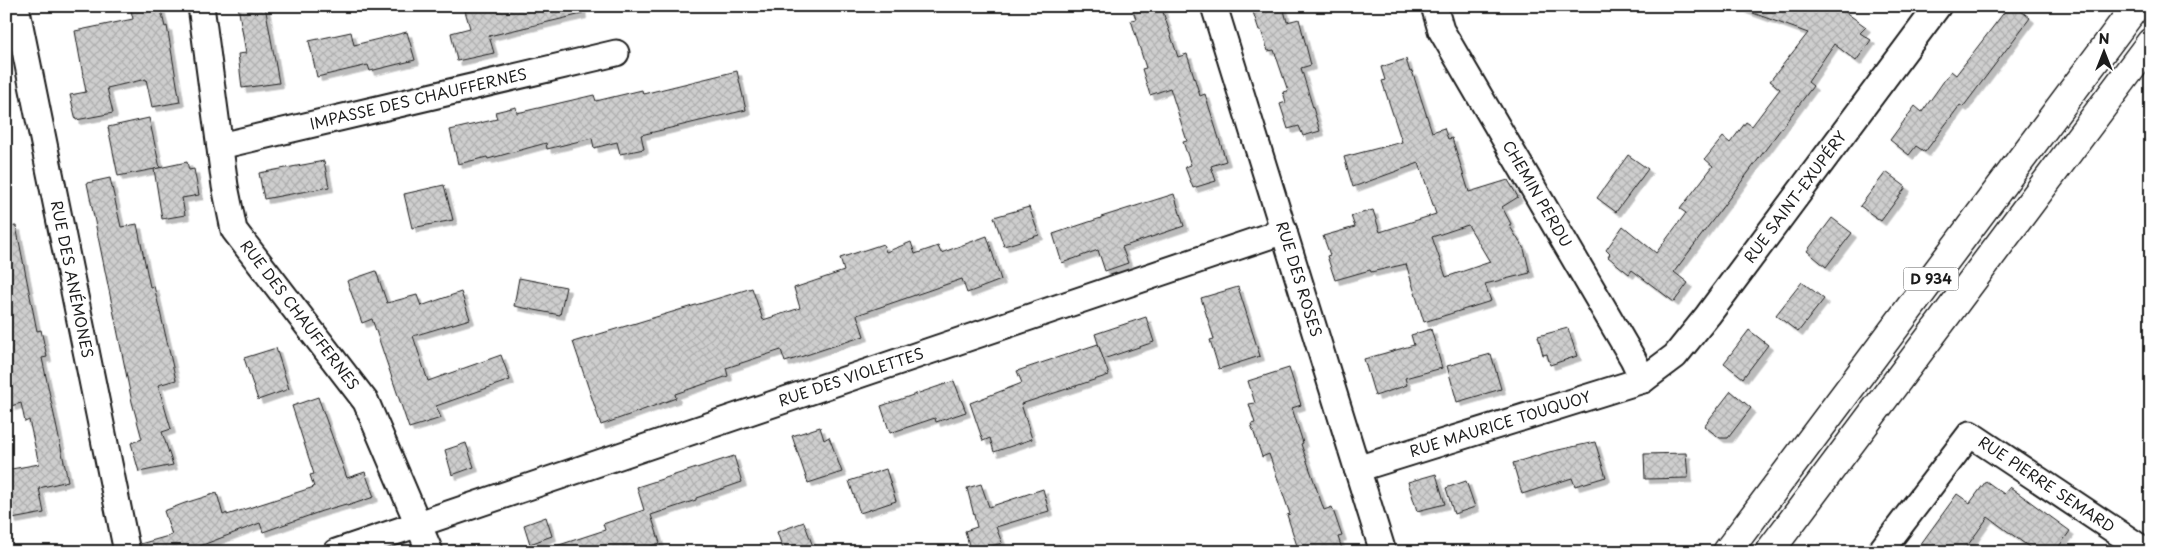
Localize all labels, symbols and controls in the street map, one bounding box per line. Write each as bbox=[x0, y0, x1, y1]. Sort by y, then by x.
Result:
north arrow bbox=[2080, 28, 2130, 78]
text: N bbox=[2098, 28, 2110, 49]
street label: IMPASSE DES CHAUFFERNES bbox=[307, 61, 529, 135]
street label: RUE SAINT-EXUPÉRY bbox=[1738, 125, 1851, 267]
street label: CHEMIN PERDU bbox=[1498, 136, 1578, 251]
street label: RUE DES ANÉMONES bbox=[46, 198, 100, 360]
street label: RUE DES ROSES bbox=[1271, 218, 1329, 339]
street label: RUE DES CHAUFFERNES bbox=[236, 235, 366, 394]
road number: D 934 bbox=[1904, 268, 1958, 290]
street label: RUE DES VIOLETTES bbox=[775, 341, 927, 411]
street label: RUE MAURICE TOUQUOY bbox=[1406, 384, 1593, 462]
street label: RUE PIERRE SEMARD bbox=[1974, 430, 2120, 537]

